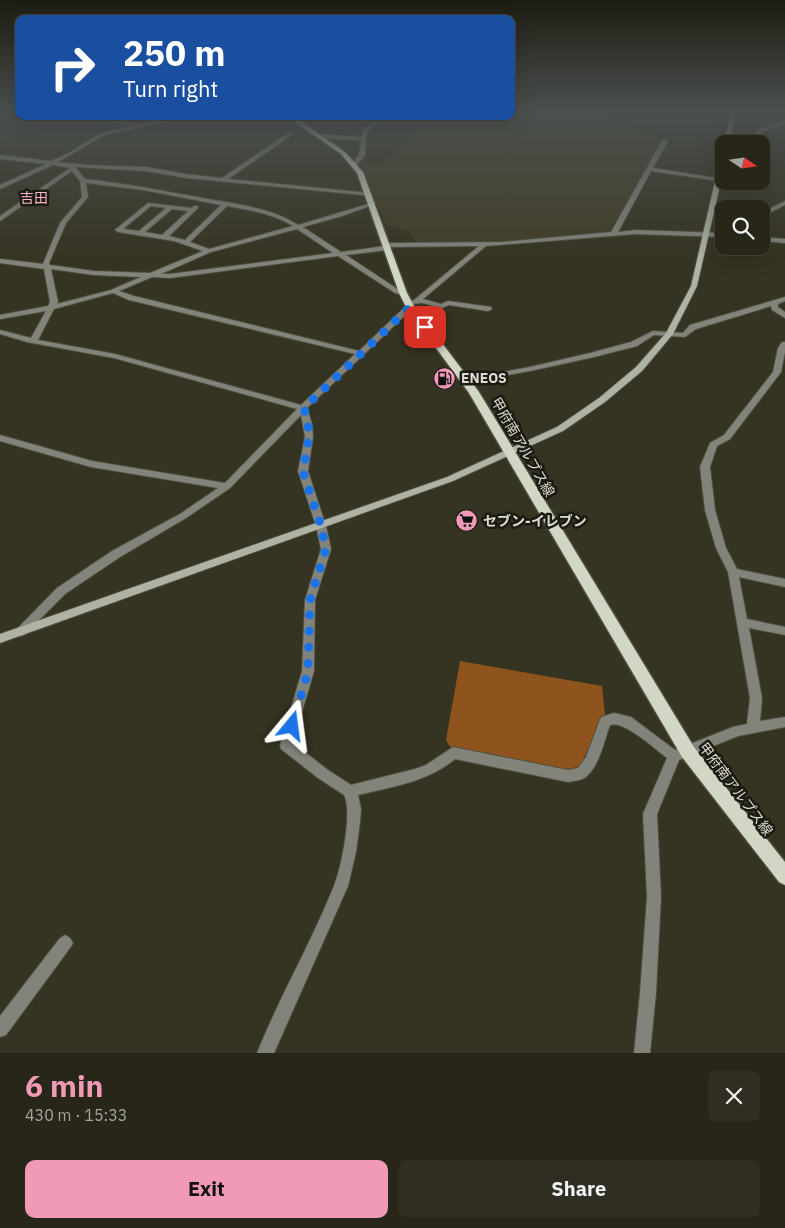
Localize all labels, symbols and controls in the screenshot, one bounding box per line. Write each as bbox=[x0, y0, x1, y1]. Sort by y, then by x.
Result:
text: 250 m bbox=[123, 30, 226, 76]
icon: right bbox=[40, 35, 105, 100]
text: Turn right bbox=[123, 74, 218, 103]
north arrow bbox=[715, 135, 770, 190]
map controls bbox=[715, 135, 770, 255]
district label: 吉田 bbox=[20, 189, 48, 207]
button: search bbox=[715, 200, 770, 255]
pin bbox=[404, 306, 446, 348]
icon: arrive bbox=[411, 313, 439, 341]
fuel station icon: ENEOS bbox=[433, 366, 457, 390]
place label: ENEOS bbox=[461, 369, 507, 387]
street label: 甲府南アルプス線 bbox=[487, 394, 559, 500]
supermarket icon: セブン-イレブン bbox=[455, 509, 479, 533]
place label: セブン-イレブン bbox=[483, 512, 587, 530]
position arrow bbox=[265, 699, 317, 751]
street label: 甲府南アルプス線 bbox=[695, 739, 777, 839]
text: 6 min bbox=[25, 1066, 103, 1105]
button: close bbox=[708, 1070, 760, 1122]
text: 430 m · 15:33 bbox=[25, 1105, 127, 1125]
button: Exit bbox=[25, 1160, 388, 1218]
button: Share bbox=[398, 1160, 760, 1218]

